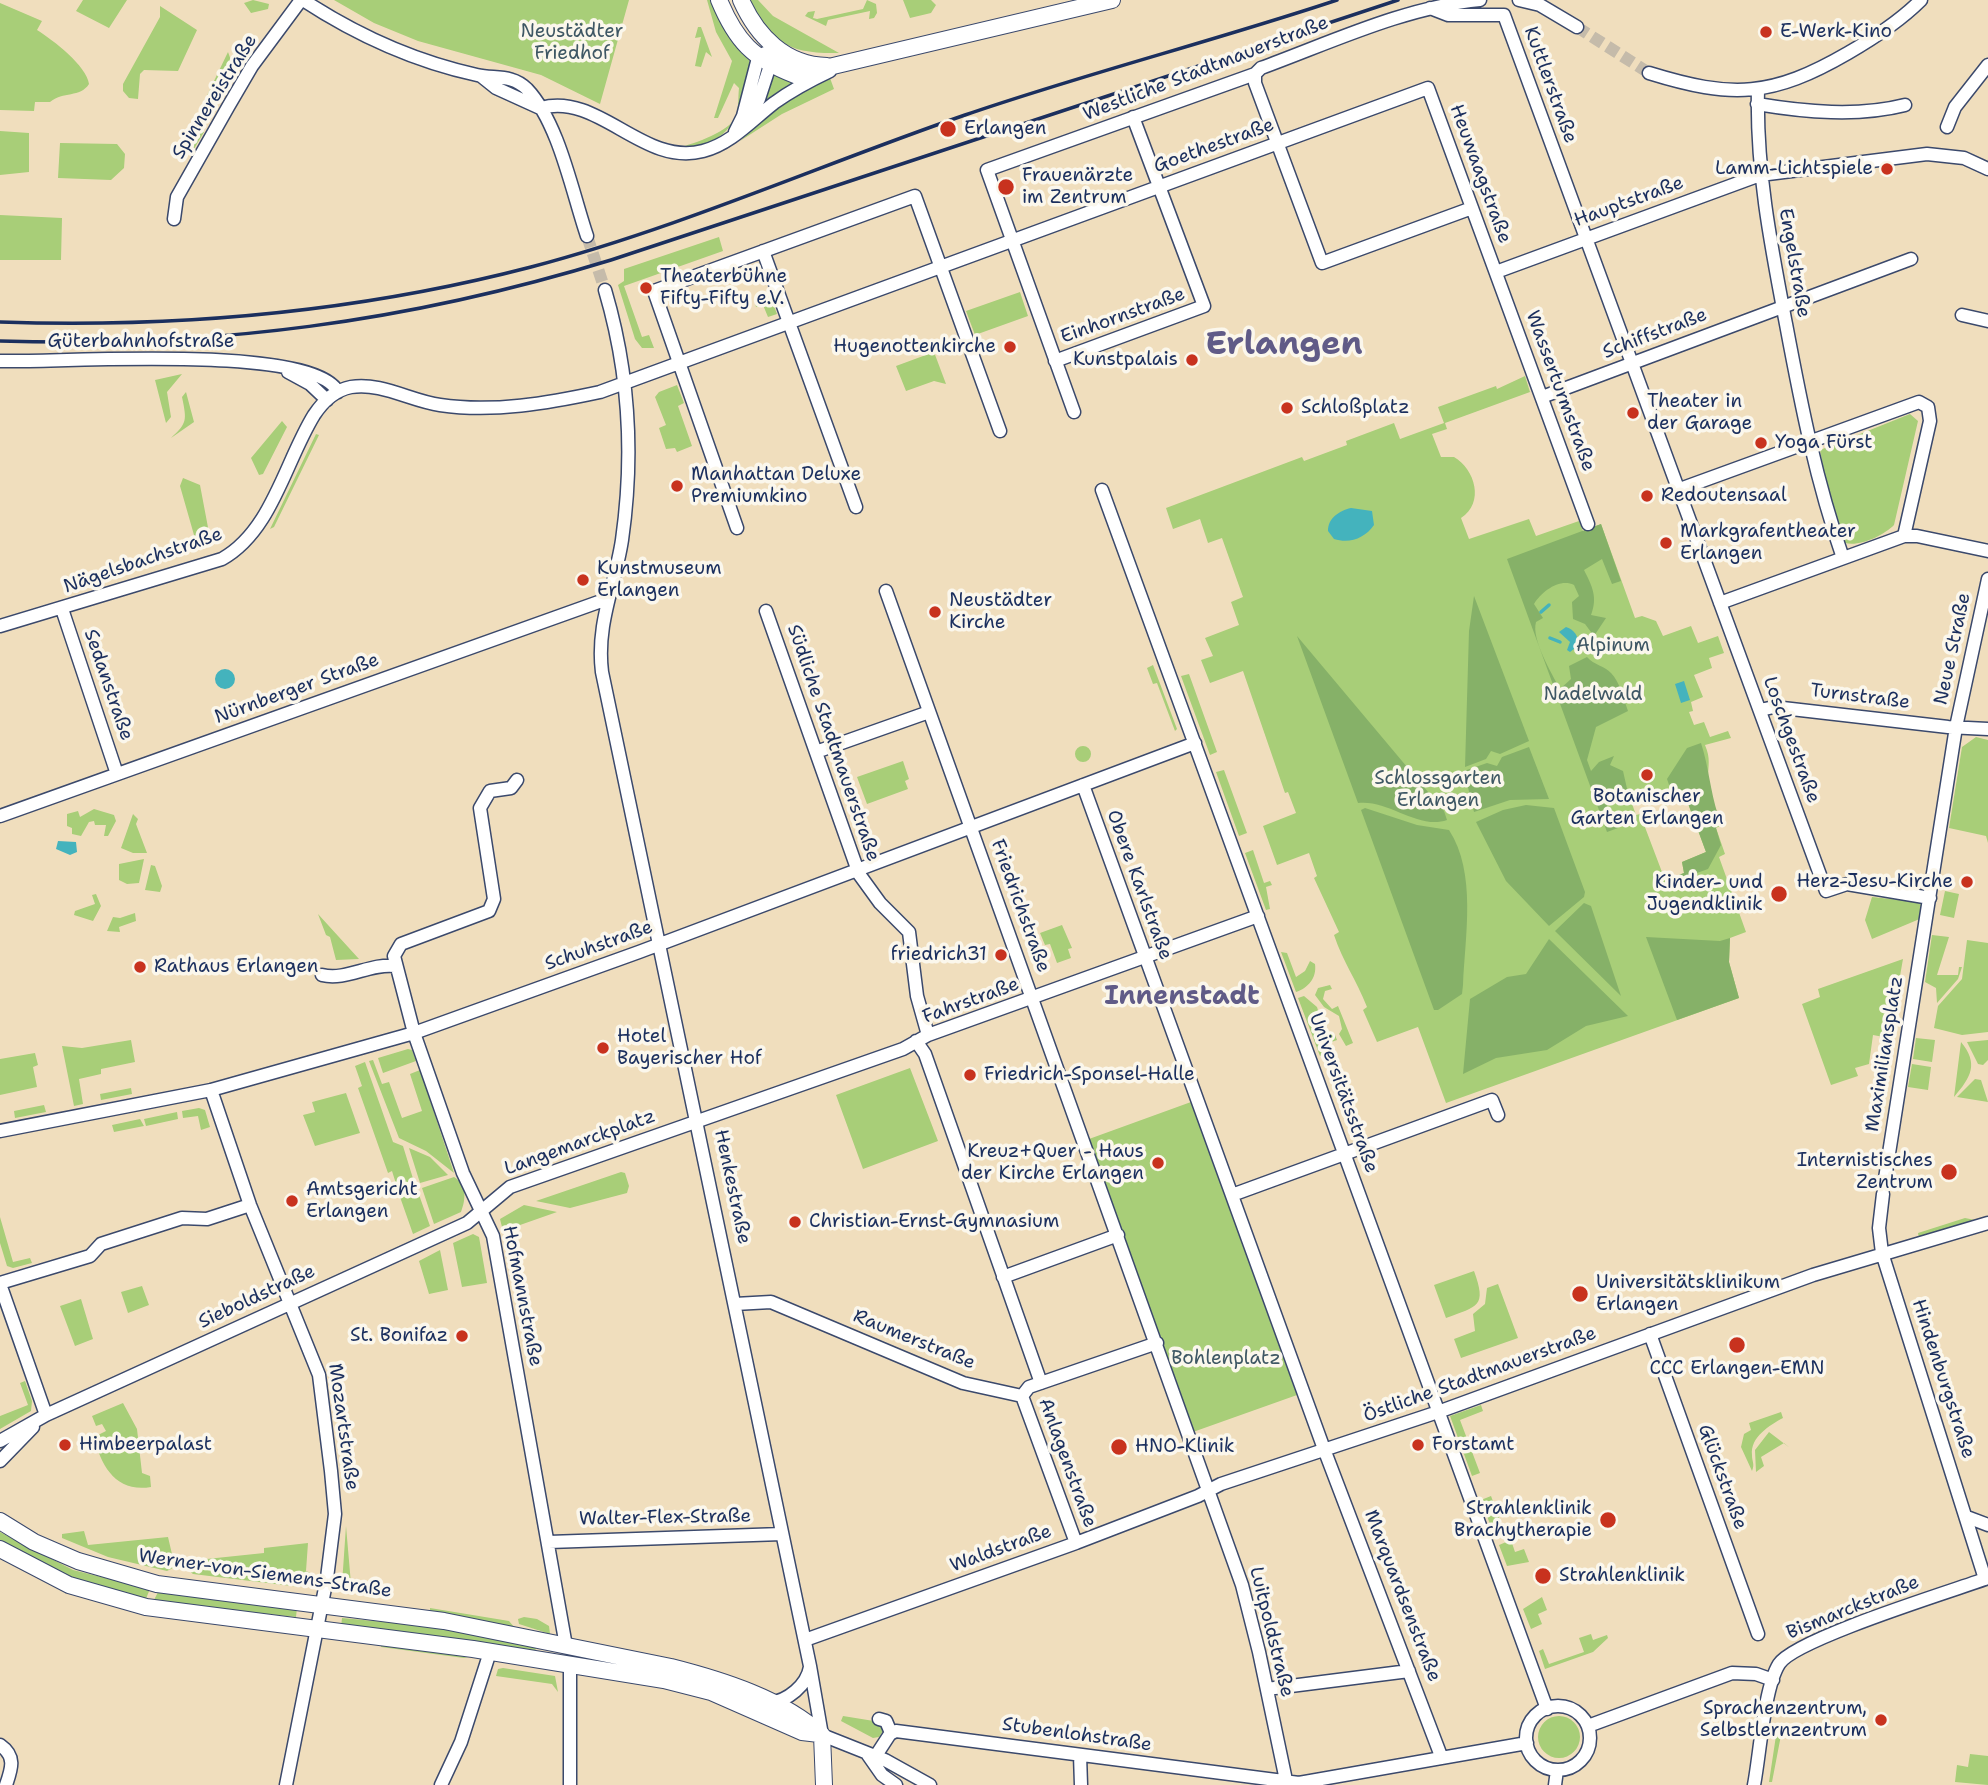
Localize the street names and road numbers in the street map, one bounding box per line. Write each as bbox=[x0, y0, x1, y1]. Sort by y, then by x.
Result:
street label: Westliche Stadtmauerstraße bbox=[1080, 12, 1332, 126]
street label: Kuttlerstraße bbox=[1518, 24, 1582, 146]
street label: Spinnereistraße bbox=[168, 31, 262, 163]
street label: Heuwaagstraße bbox=[1444, 101, 1516, 247]
street label: Goethestraße bbox=[1151, 114, 1277, 178]
street label: Hauptstraße bbox=[1571, 172, 1687, 232]
street label: Engelstraße bbox=[1773, 207, 1815, 319]
street label: Einhornstraße bbox=[1058, 283, 1188, 349]
street label: Schiffstraße bbox=[1600, 304, 1710, 364]
street label: Wasserturmstraße bbox=[1520, 308, 1600, 474]
street label: Güterbahnhofstraße bbox=[47, 331, 235, 353]
street label: Nägelsbachstraße bbox=[61, 523, 225, 599]
street label: Neue Straße bbox=[1930, 591, 1976, 707]
street label: Südliche Stadtmauerstraße bbox=[782, 622, 884, 864]
street label: Sedanstraße bbox=[78, 626, 138, 744]
street label: Nürnberger Straße bbox=[212, 649, 382, 729]
street label: Loschgestraße bbox=[1758, 674, 1824, 806]
street label: Turnstraße bbox=[1809, 680, 1911, 714]
street label: Obere Karlstraße bbox=[1101, 807, 1177, 963]
street label: Friedrichstraße bbox=[985, 836, 1055, 976]
street label: Schuhstraße bbox=[542, 916, 656, 976]
street label: Fahrstraße bbox=[920, 973, 1022, 1029]
street label: Maximiliansplatz bbox=[1861, 975, 1909, 1133]
street label: Universitätsstraße bbox=[1303, 1010, 1383, 1176]
street label: Langemarckplatz bbox=[502, 1105, 658, 1181]
street label: Henkestraße bbox=[709, 1128, 755, 1246]
street label: Hofmannstraße bbox=[497, 1224, 547, 1368]
street label: Sieboldstraße bbox=[195, 1260, 319, 1334]
street label: Hindenburgstraße bbox=[1907, 1297, 1979, 1461]
street label: Raumerstraße bbox=[850, 1305, 978, 1375]
street label: Östliche Stadtmauerstraße bbox=[1360, 1322, 1600, 1428]
street label: Mozartstraße bbox=[323, 1362, 363, 1492]
street label: Anlagenstraße bbox=[1033, 1395, 1101, 1531]
street label: Glückstraße bbox=[1692, 1421, 1752, 1533]
street label: Walter-Flex-Straße bbox=[579, 1505, 751, 1531]
street label: Marquardsenstraße bbox=[1359, 1507, 1445, 1685]
street label: Waldstraße bbox=[947, 1520, 1055, 1578]
street label: Werner-von-Siemens-Straße bbox=[137, 1545, 393, 1603]
street label: Luitpoldstraße bbox=[1244, 1565, 1298, 1699]
street label: Bismarckstraße bbox=[1783, 1571, 1923, 1645]
street label: Stubenlohstraße bbox=[1001, 1713, 1153, 1757]

